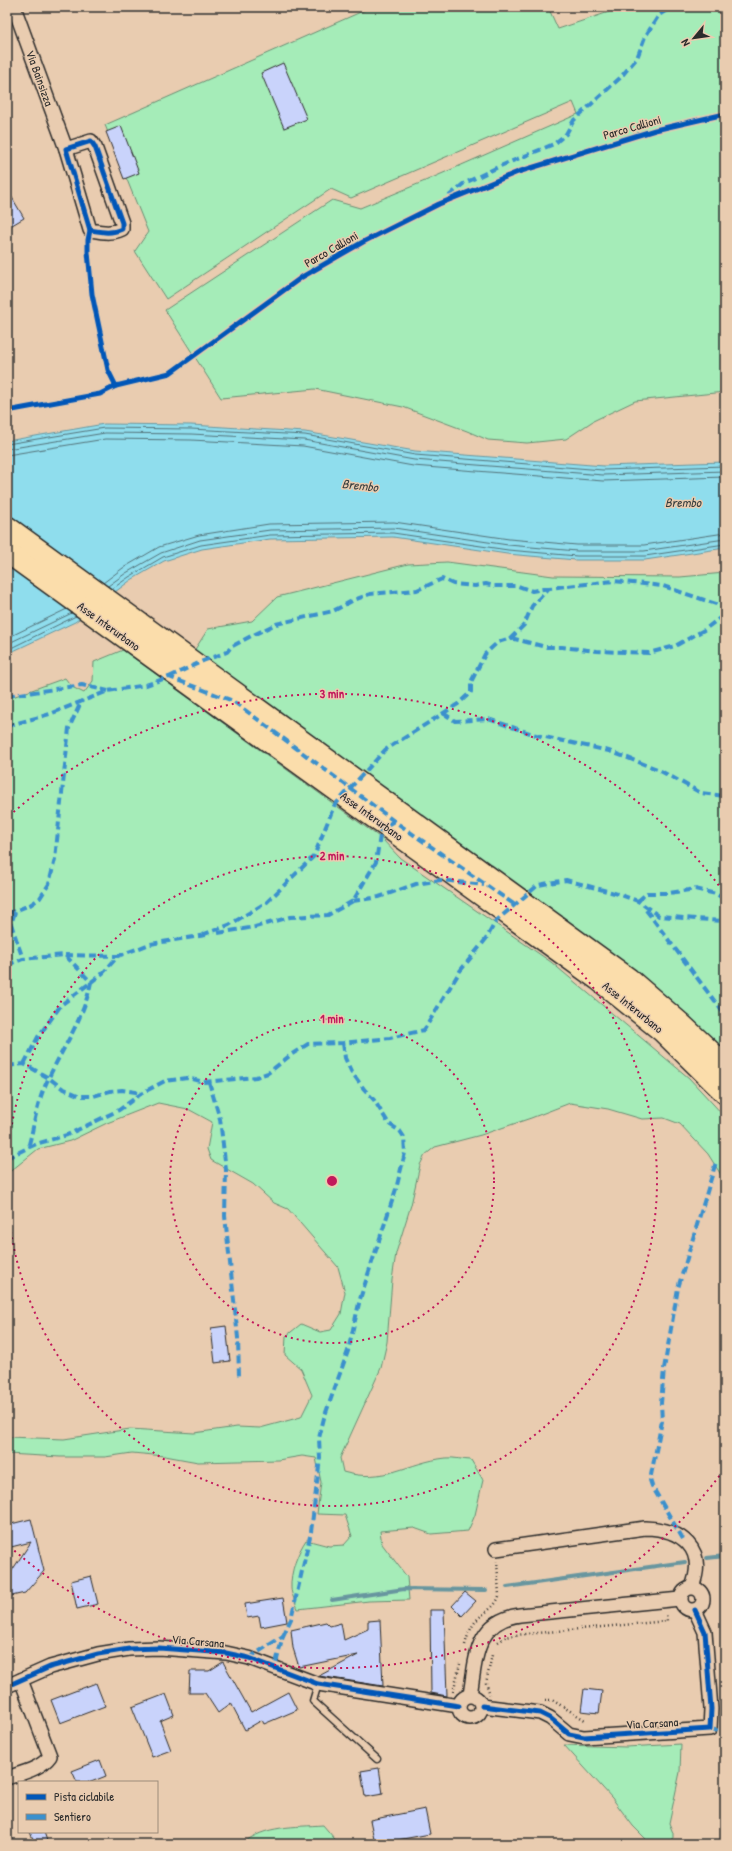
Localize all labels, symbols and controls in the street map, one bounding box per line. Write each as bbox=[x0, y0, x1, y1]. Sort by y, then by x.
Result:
north arrow bbox=[674, 18, 714, 58]
text: N bbox=[678, 37, 693, 49]
street label: Via Bainsizza bbox=[22, 48, 58, 108]
street label: Parco Callioni bbox=[601, 111, 663, 143]
street label: Parco Callioni bbox=[301, 227, 361, 271]
water label: Brembo bbox=[341, 474, 381, 496]
water label: Brembo bbox=[665, 493, 703, 511]
street label: Asse Interurbano bbox=[74, 597, 144, 655]
text: 3 min bbox=[320, 685, 345, 702]
street label: Asse Interurbano bbox=[337, 787, 407, 845]
text: 2 min bbox=[320, 847, 345, 864]
street label: Asse Interurbano bbox=[599, 977, 667, 1037]
text: 1 min bbox=[320, 1010, 344, 1027]
centre of rings bbox=[325, 1174, 339, 1188]
street label: Via Carsana bbox=[171, 1630, 225, 1652]
street label: Via Carsana bbox=[625, 1713, 679, 1733]
legend bbox=[18, 1781, 158, 1833]
text: Pista ciclabile bbox=[54, 1788, 114, 1805]
text: Sentiero bbox=[54, 1808, 91, 1825]

